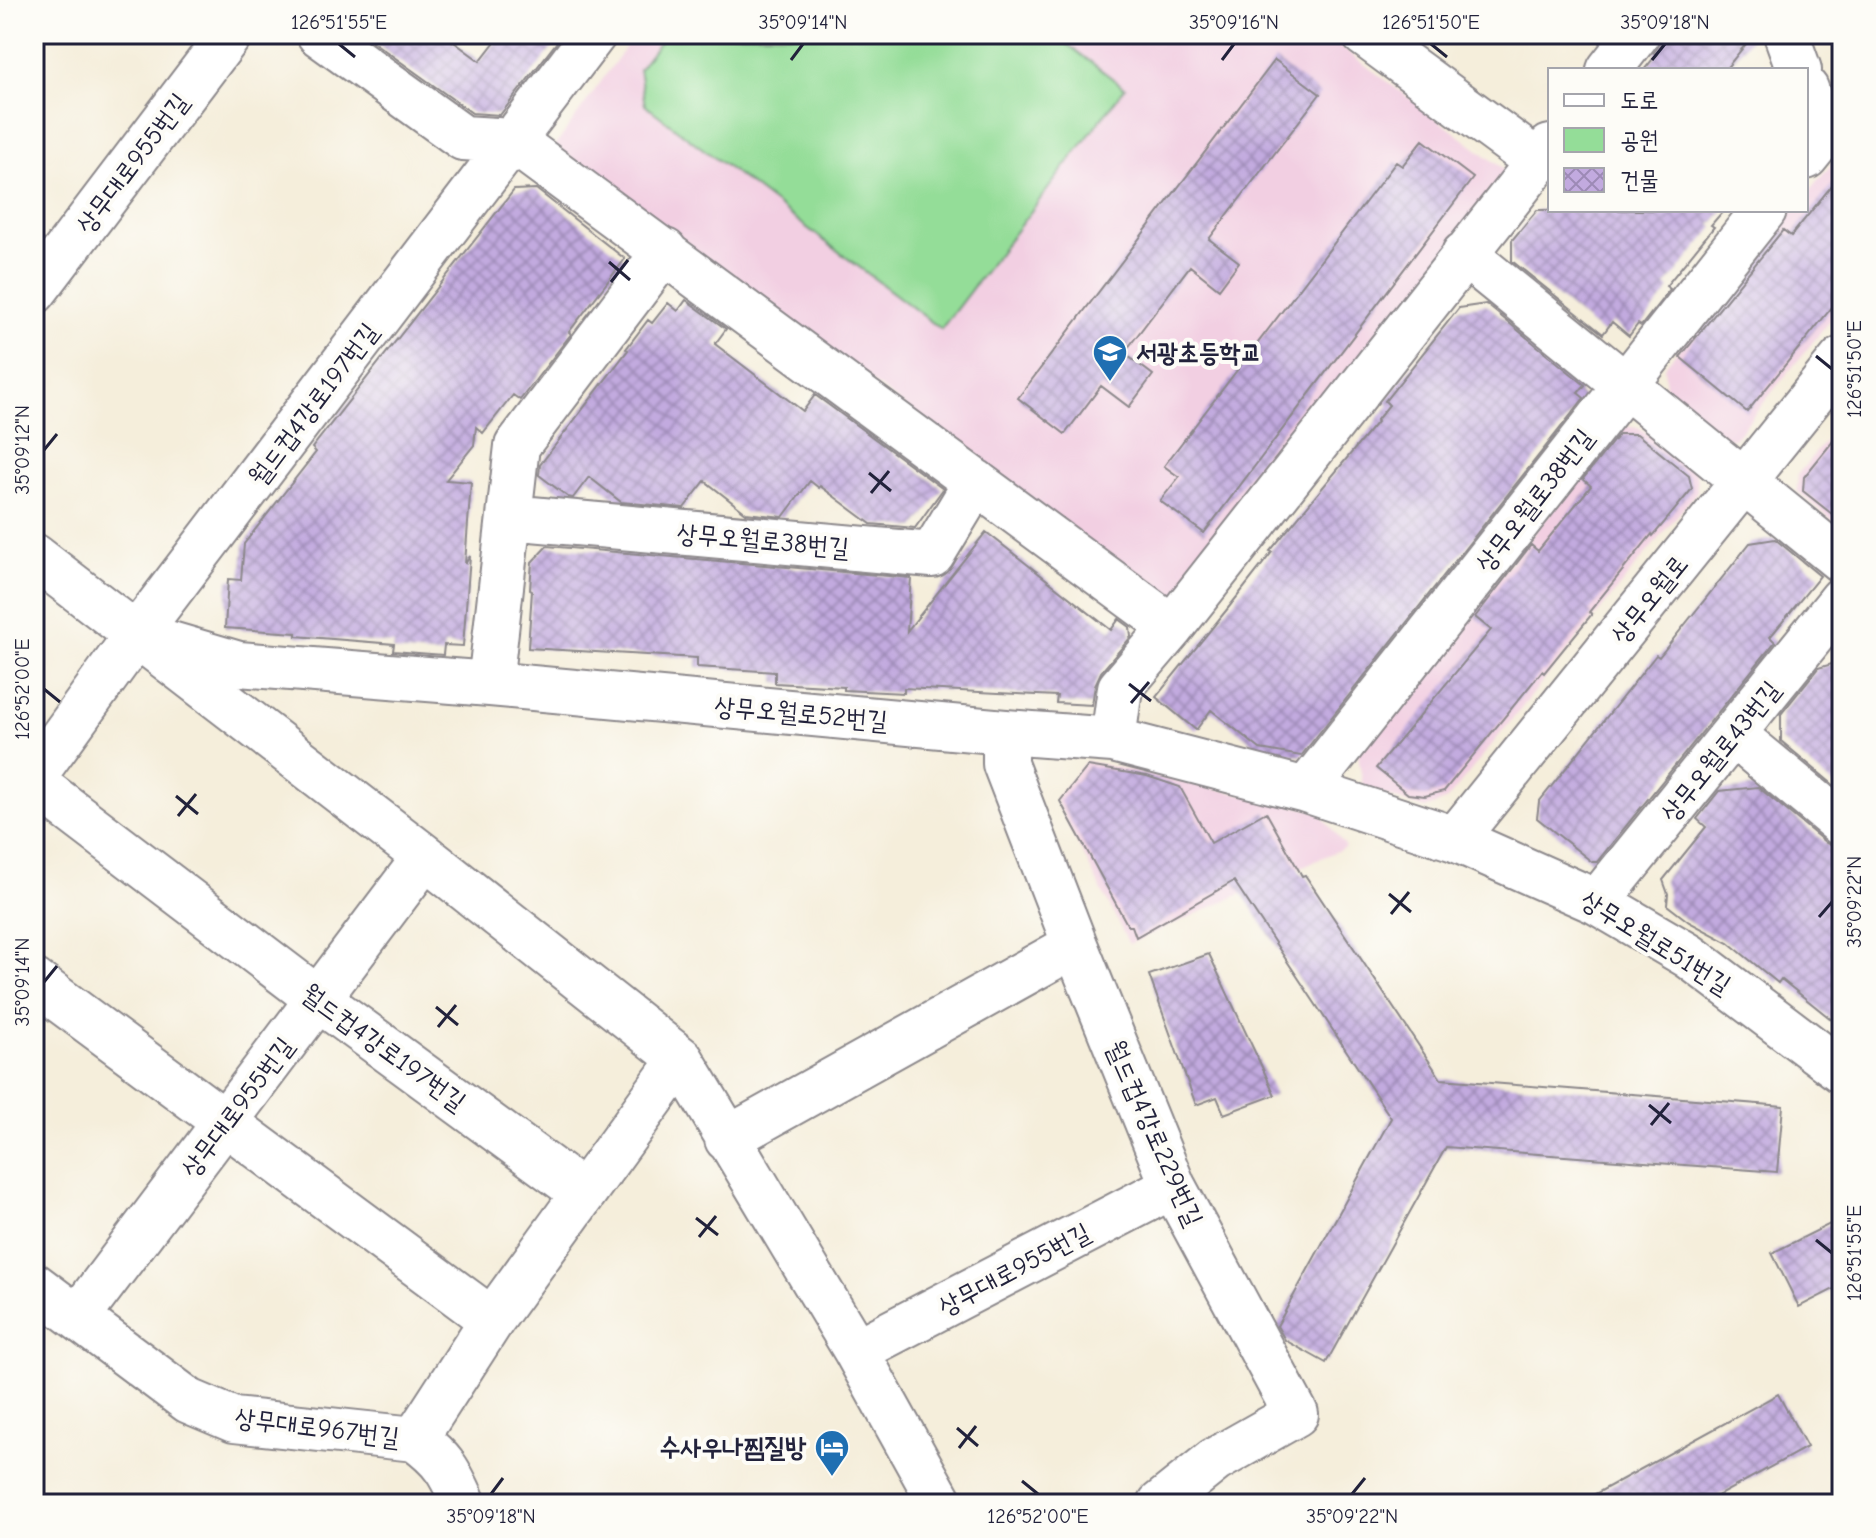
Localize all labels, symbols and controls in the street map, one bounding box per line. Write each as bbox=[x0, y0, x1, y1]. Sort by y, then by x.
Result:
text: 126°51'55"E bbox=[291, 11, 387, 34]
text: 35°09'14"N bbox=[759, 11, 847, 34]
text: 35°09'16"N bbox=[1189, 11, 1279, 34]
text: 126°51'50"E bbox=[1382, 11, 1480, 34]
text: 35°09'18"N bbox=[1620, 11, 1710, 34]
legend bbox=[1548, 68, 1808, 212]
text: 도로 bbox=[1620, 86, 1659, 114]
street label: 상무대로955번길 bbox=[70, 88, 195, 240]
text: 공원 bbox=[1620, 126, 1659, 154]
text: 건물 bbox=[1620, 166, 1659, 194]
street label: 월드컵4강로197번길 bbox=[243, 317, 385, 492]
text: 126°51'50"E bbox=[1843, 320, 1866, 418]
school or university icon: 서광초등학교 bbox=[1091, 333, 1129, 383]
place label: 서광초등학교 bbox=[1136, 338, 1262, 368]
text: 35°09'12"N bbox=[11, 405, 34, 495]
street label: 상무오월로38번길 bbox=[1470, 423, 1600, 578]
street label: 상무오월로38번길 bbox=[675, 519, 850, 563]
street label: 상무오월로 bbox=[1605, 550, 1694, 650]
text: 126°52'00"E bbox=[11, 638, 34, 740]
street label: 상무오월로43번길 bbox=[1655, 675, 1787, 828]
street label: 상무오월로52번길 bbox=[713, 691, 889, 737]
text: 35°09'22"N bbox=[1843, 856, 1866, 948]
street label: 상무오월로51번길 bbox=[1575, 885, 1736, 1001]
text: 35°09'14"N bbox=[11, 938, 34, 1026]
street label: 월드컵4강로197번길 bbox=[296, 978, 471, 1117]
street label: 상무대로955번길 bbox=[175, 1032, 300, 1184]
street label: 월드컵4강로229번길 bbox=[1100, 1036, 1209, 1231]
text: 126°51'55"E bbox=[1843, 1205, 1866, 1301]
street label: 상무대로955번길 bbox=[933, 1217, 1096, 1322]
street label: 상무대로967번길 bbox=[233, 1403, 401, 1453]
hotel icon: 수사우나찜질방 bbox=[813, 1428, 851, 1478]
place label: 수사우나찜질방 bbox=[660, 1433, 807, 1463]
text: 35°09'18"N bbox=[446, 1505, 536, 1528]
text: 126°52'00"E bbox=[987, 1505, 1089, 1528]
text: 35°09'22"N bbox=[1306, 1505, 1398, 1528]

